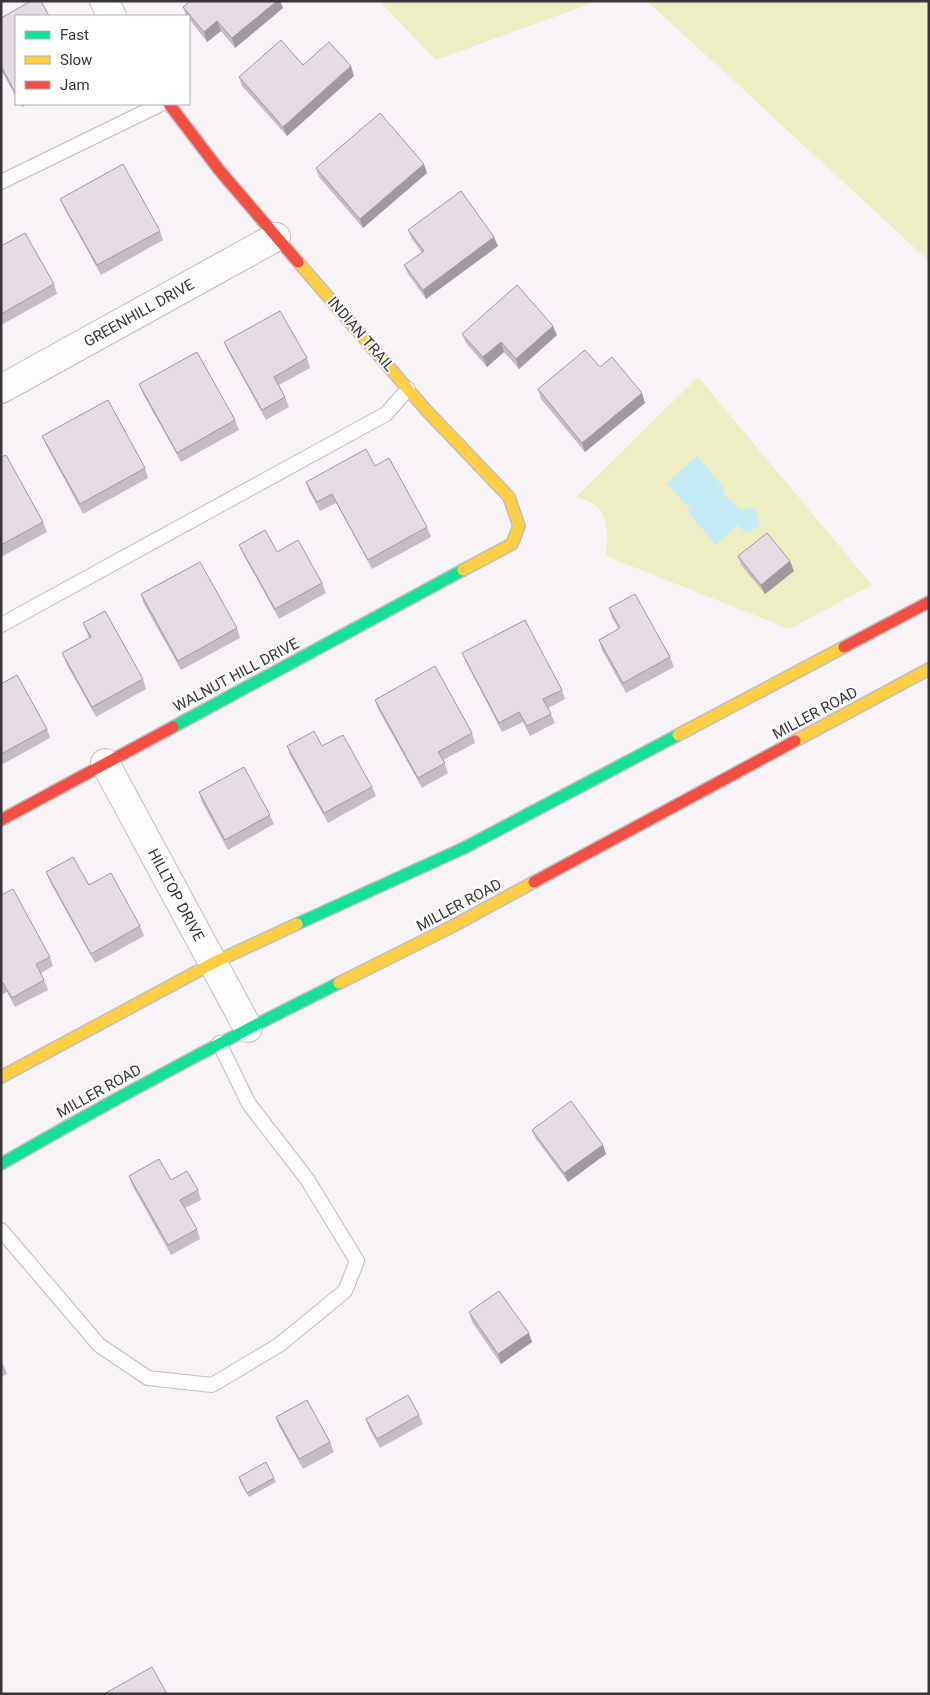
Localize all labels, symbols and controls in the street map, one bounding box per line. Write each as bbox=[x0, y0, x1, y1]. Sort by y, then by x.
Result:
legend bbox=[15, 15, 190, 105]
text: Fast bbox=[60, 26, 89, 44]
text: Slow bbox=[60, 51, 92, 69]
text: Jam bbox=[60, 76, 90, 94]
street label: GREENHILL DRIVE bbox=[81, 275, 198, 351]
street label: INDIAN TRAIL bbox=[324, 293, 398, 375]
street label: WALNUT HILL DRIVE bbox=[170, 634, 302, 716]
street label: MILLER ROAD bbox=[769, 683, 861, 743]
street label: HILLTOP DRIVE bbox=[144, 846, 208, 945]
street label: MILLER ROAD bbox=[413, 875, 505, 935]
street label: MILLER ROAD bbox=[54, 1060, 144, 1122]

